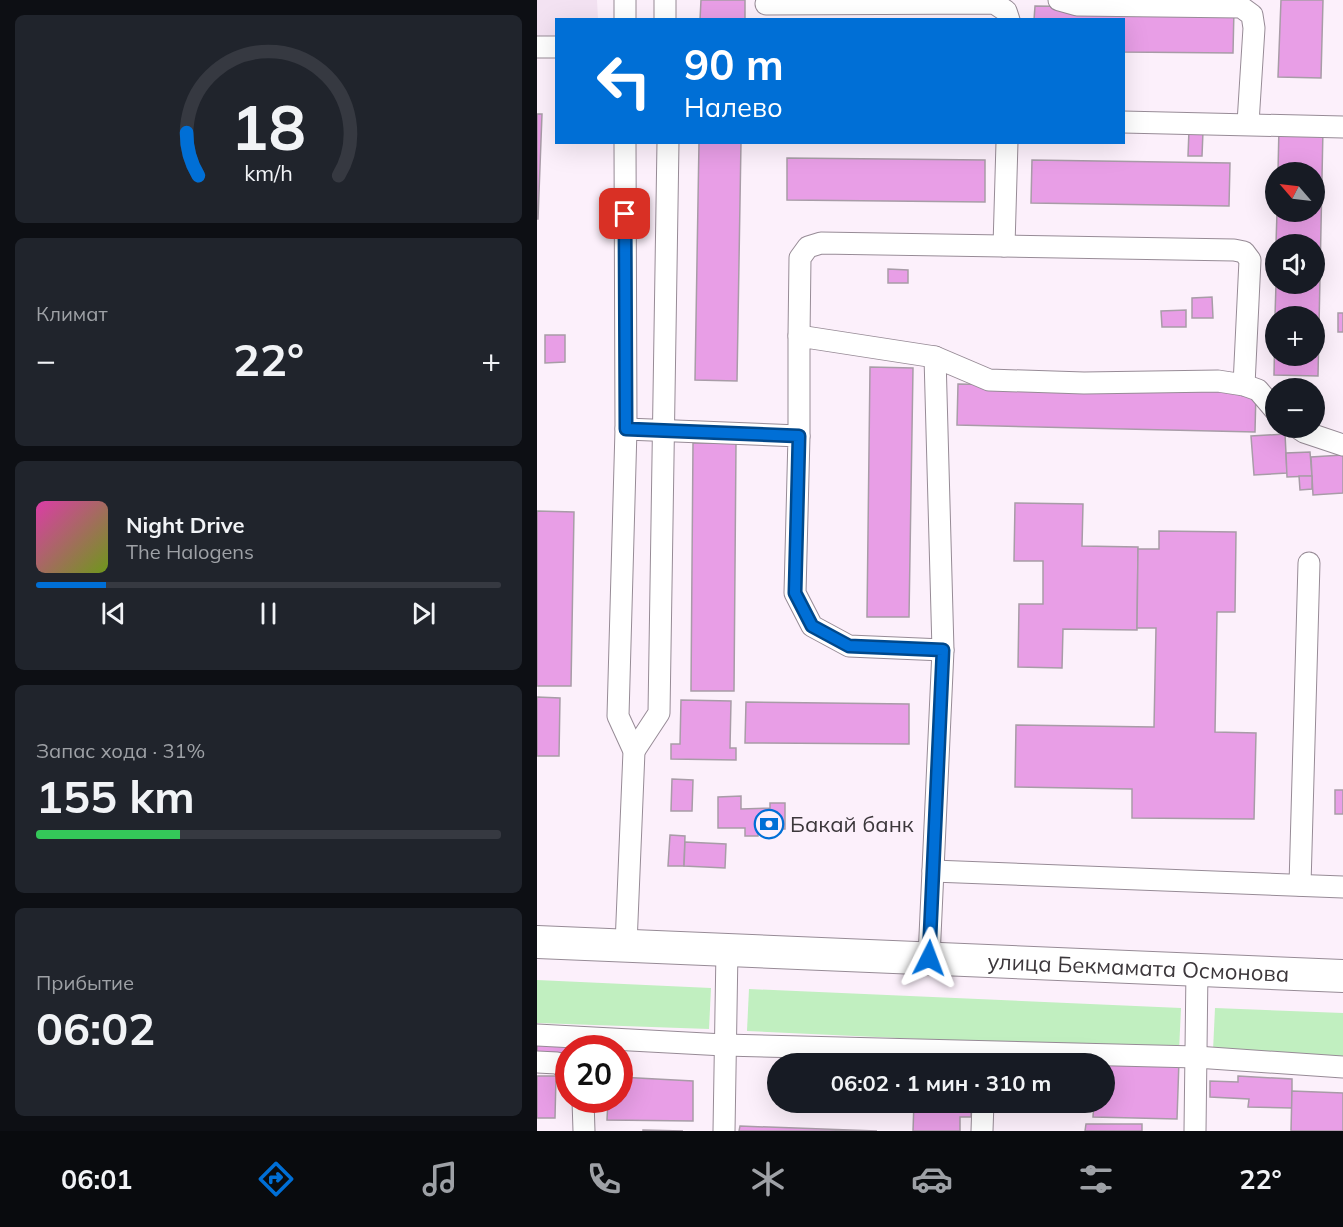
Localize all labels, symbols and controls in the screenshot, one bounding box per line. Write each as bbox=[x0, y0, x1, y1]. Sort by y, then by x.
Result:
text: 90 m bbox=[684, 38, 784, 91]
icon: left bbox=[585, 42, 663, 120]
text: 18 bbox=[231, 87, 306, 166]
text: Налево bbox=[684, 90, 783, 124]
text: km/h bbox=[244, 159, 293, 186]
north arrow bbox=[1265, 162, 1325, 222]
map controls bbox=[1265, 162, 1325, 438]
pin bbox=[599, 188, 650, 239]
icon: arrive bbox=[608, 197, 641, 230]
button: sound bbox=[1265, 234, 1325, 294]
text: Климат bbox=[36, 301, 108, 326]
button: + bbox=[1265, 306, 1325, 366]
text: 22° bbox=[233, 331, 304, 387]
text: − bbox=[36, 339, 56, 380]
text: + bbox=[481, 339, 501, 380]
button: − bbox=[1265, 378, 1325, 438]
text: Night Drive bbox=[126, 511, 245, 539]
text: The Halogens bbox=[126, 539, 254, 564]
icon: previous bbox=[97, 597, 130, 630]
icon: pause bbox=[252, 597, 285, 630]
icon: next bbox=[407, 597, 440, 630]
text: Запас хода · 31% bbox=[36, 738, 205, 763]
text: 155 km bbox=[36, 768, 195, 824]
bank icon: Бакай банк bbox=[753, 808, 785, 840]
place label: Бакай банк bbox=[790, 810, 914, 838]
position arrow bbox=[897, 926, 961, 990]
street label: улица Бекмамата Осмонова bbox=[987, 947, 1290, 988]
text: Прибытие bbox=[36, 970, 134, 995]
text: 06:02 bbox=[36, 1000, 155, 1056]
speed limit sign: 20 bbox=[555, 1035, 633, 1113]
text: 06:02 · 1 мин · 310 m bbox=[831, 1069, 1051, 1097]
icon: directions bbox=[255, 1158, 297, 1200]
icon: music bbox=[419, 1158, 461, 1200]
icon: phone bbox=[583, 1158, 625, 1200]
icon: climate bbox=[747, 1158, 789, 1200]
icon: car bbox=[911, 1158, 953, 1200]
icon: filters bbox=[1075, 1158, 1117, 1200]
text: 06:01 bbox=[61, 1162, 133, 1196]
text: 22° bbox=[1239, 1162, 1282, 1196]

